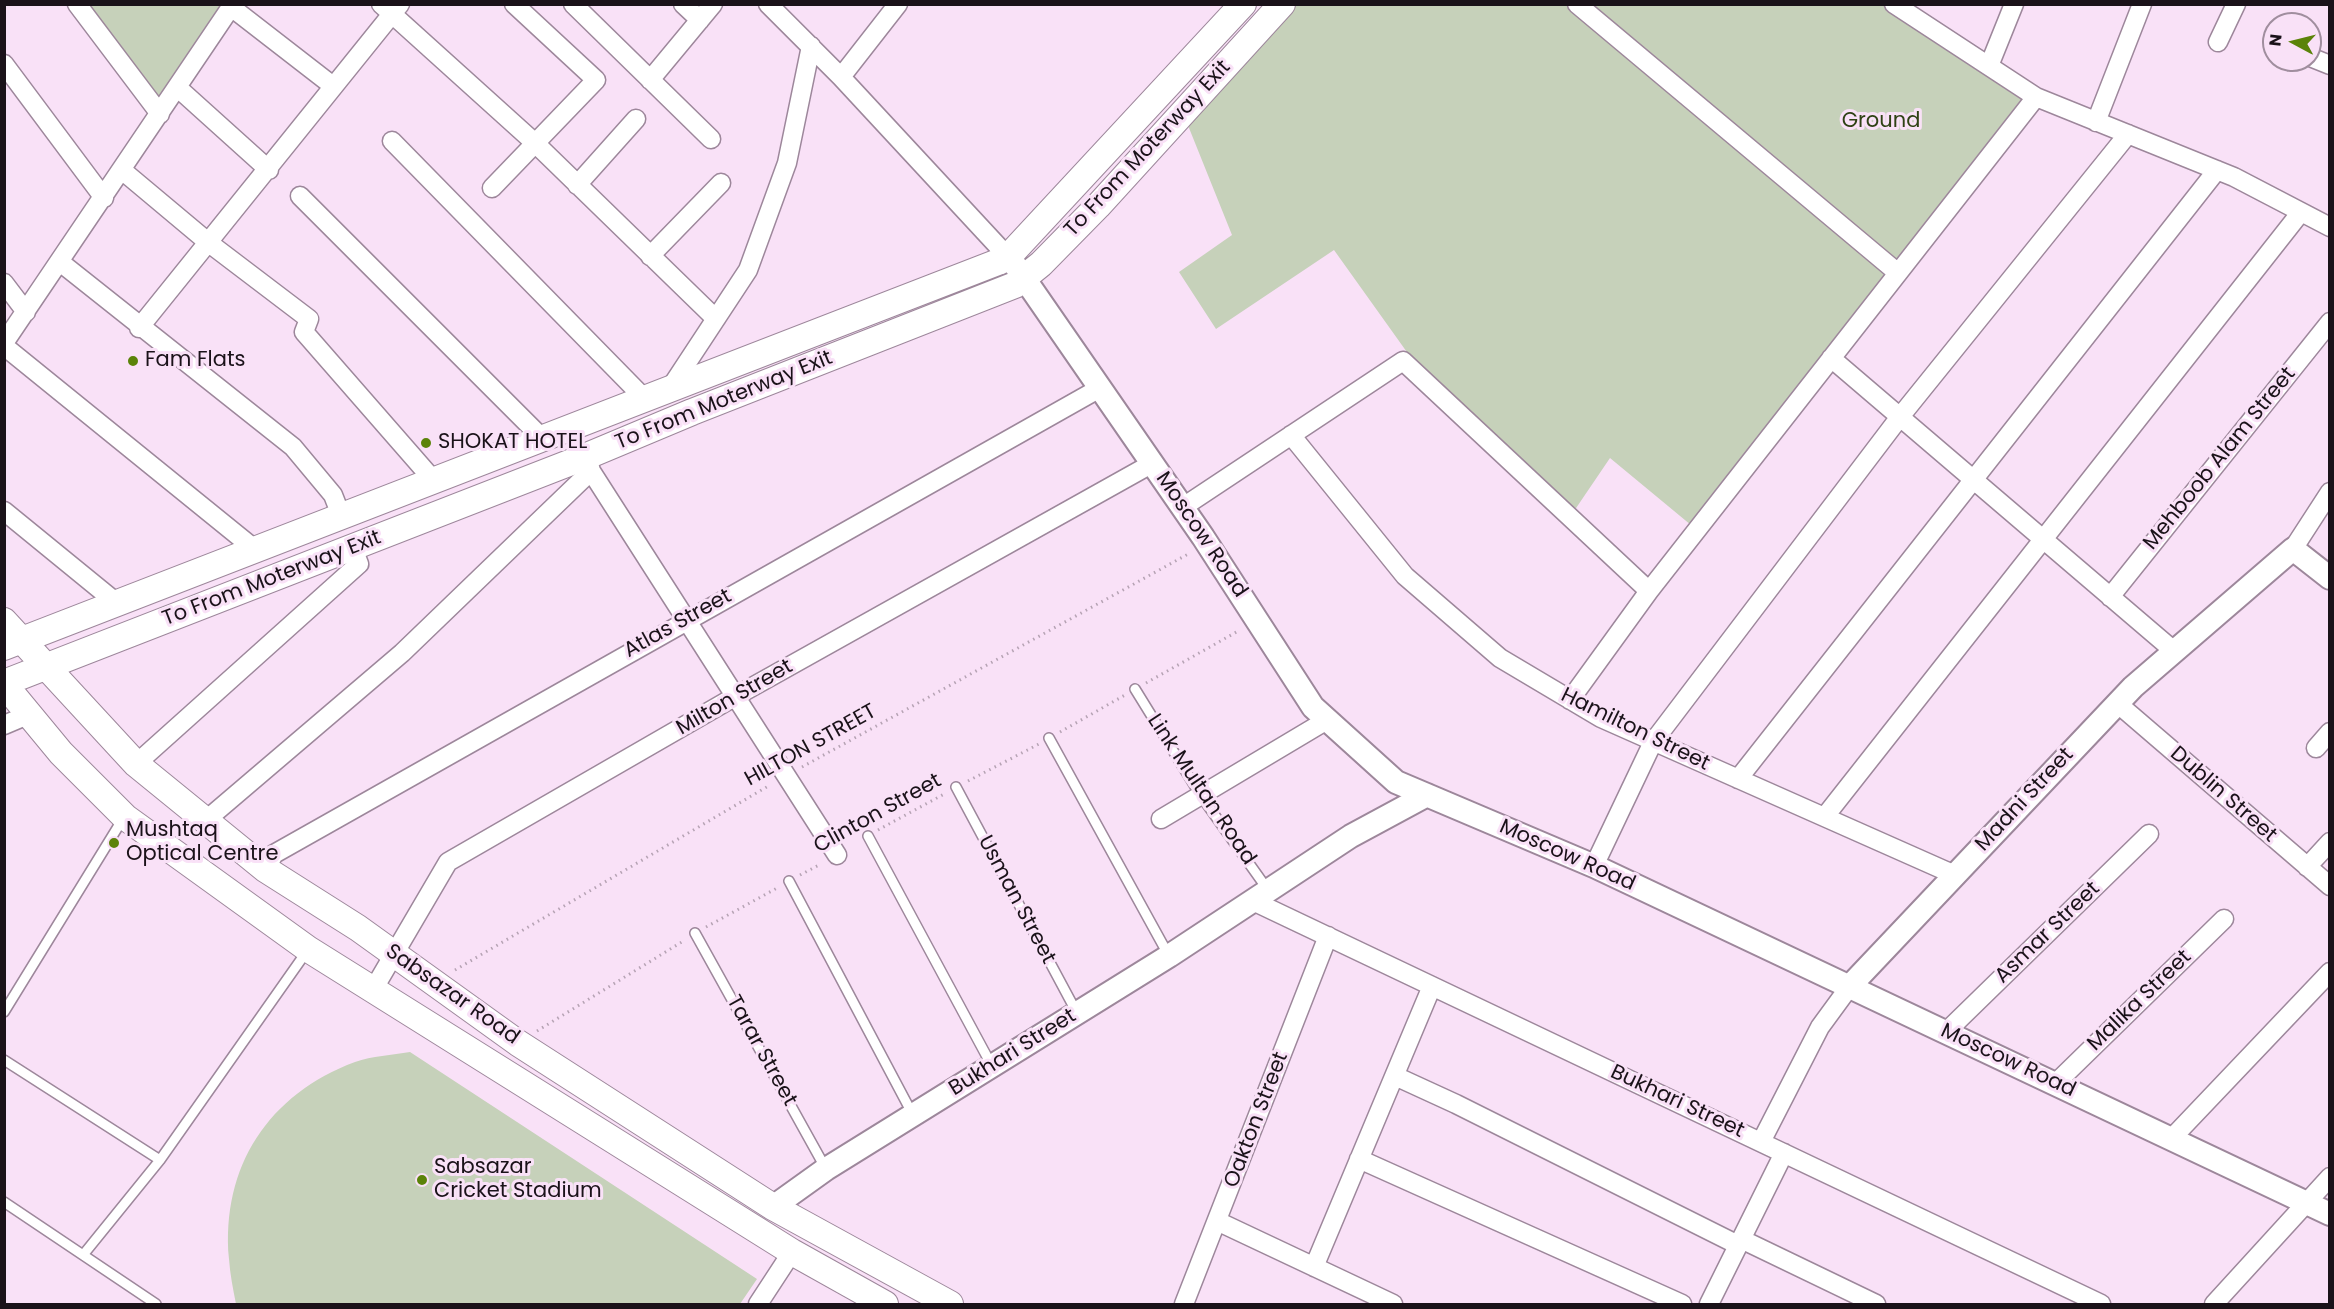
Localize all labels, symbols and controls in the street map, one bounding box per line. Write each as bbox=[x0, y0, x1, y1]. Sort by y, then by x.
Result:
north arrow bbox=[2262, 12, 2322, 72]
text: N bbox=[2263, 33, 2288, 47]
street label: To From Moterway Exit bbox=[1060, 56, 1236, 242]
park label: Ground bbox=[1842, 109, 1920, 135]
street label: To From Moterway Exit bbox=[612, 346, 836, 456]
place label: Fam Flats bbox=[145, 348, 246, 374]
marker: Fam Flats bbox=[126, 354, 140, 368]
street label: Mehboob Alam Street bbox=[2139, 363, 2301, 555]
place label: SHOKAT HOTEL bbox=[438, 430, 587, 456]
marker: SHOKAT HOTEL bbox=[419, 436, 433, 450]
street label: Moscow Road bbox=[1150, 467, 1252, 603]
street label: To From Moterway Exit bbox=[159, 526, 385, 632]
street label: Atlas Street bbox=[620, 584, 736, 664]
street label: Milton Street bbox=[672, 655, 798, 741]
street label: Hamilton Street bbox=[1557, 683, 1713, 777]
street label: HILTON STREET bbox=[741, 699, 881, 793]
street label: Link Multan Road bbox=[1141, 710, 1261, 870]
street label: Dublin Street bbox=[2164, 742, 2282, 848]
street label: Madni Street bbox=[1971, 743, 2079, 857]
street label: Clinton Street bbox=[810, 769, 946, 859]
street label: Moscow Road bbox=[1495, 815, 1639, 897]
place label: Mushtaq Optical Centre bbox=[126, 818, 278, 868]
street label: Usman Street bbox=[972, 832, 1060, 968]
marker: Mushtaq Optical Centre bbox=[107, 836, 121, 850]
street label: Asmar Street bbox=[1990, 877, 2106, 989]
street label: Sabsazar Road bbox=[380, 939, 524, 1051]
street label: Malika Street bbox=[2083, 945, 2197, 1057]
street label: Tarar Street bbox=[720, 991, 802, 1111]
street label: Bukhari Street bbox=[945, 1004, 1081, 1102]
street label: Moscow Road bbox=[1936, 1019, 2080, 1103]
street label: Oakton Street bbox=[1220, 1049, 1294, 1191]
street label: Bukhari Street bbox=[1606, 1060, 1748, 1144]
place label: Sabsazar Cricket Stadium bbox=[434, 1155, 602, 1205]
marker: Sabsazar Cricket Stadium bbox=[415, 1173, 429, 1187]

